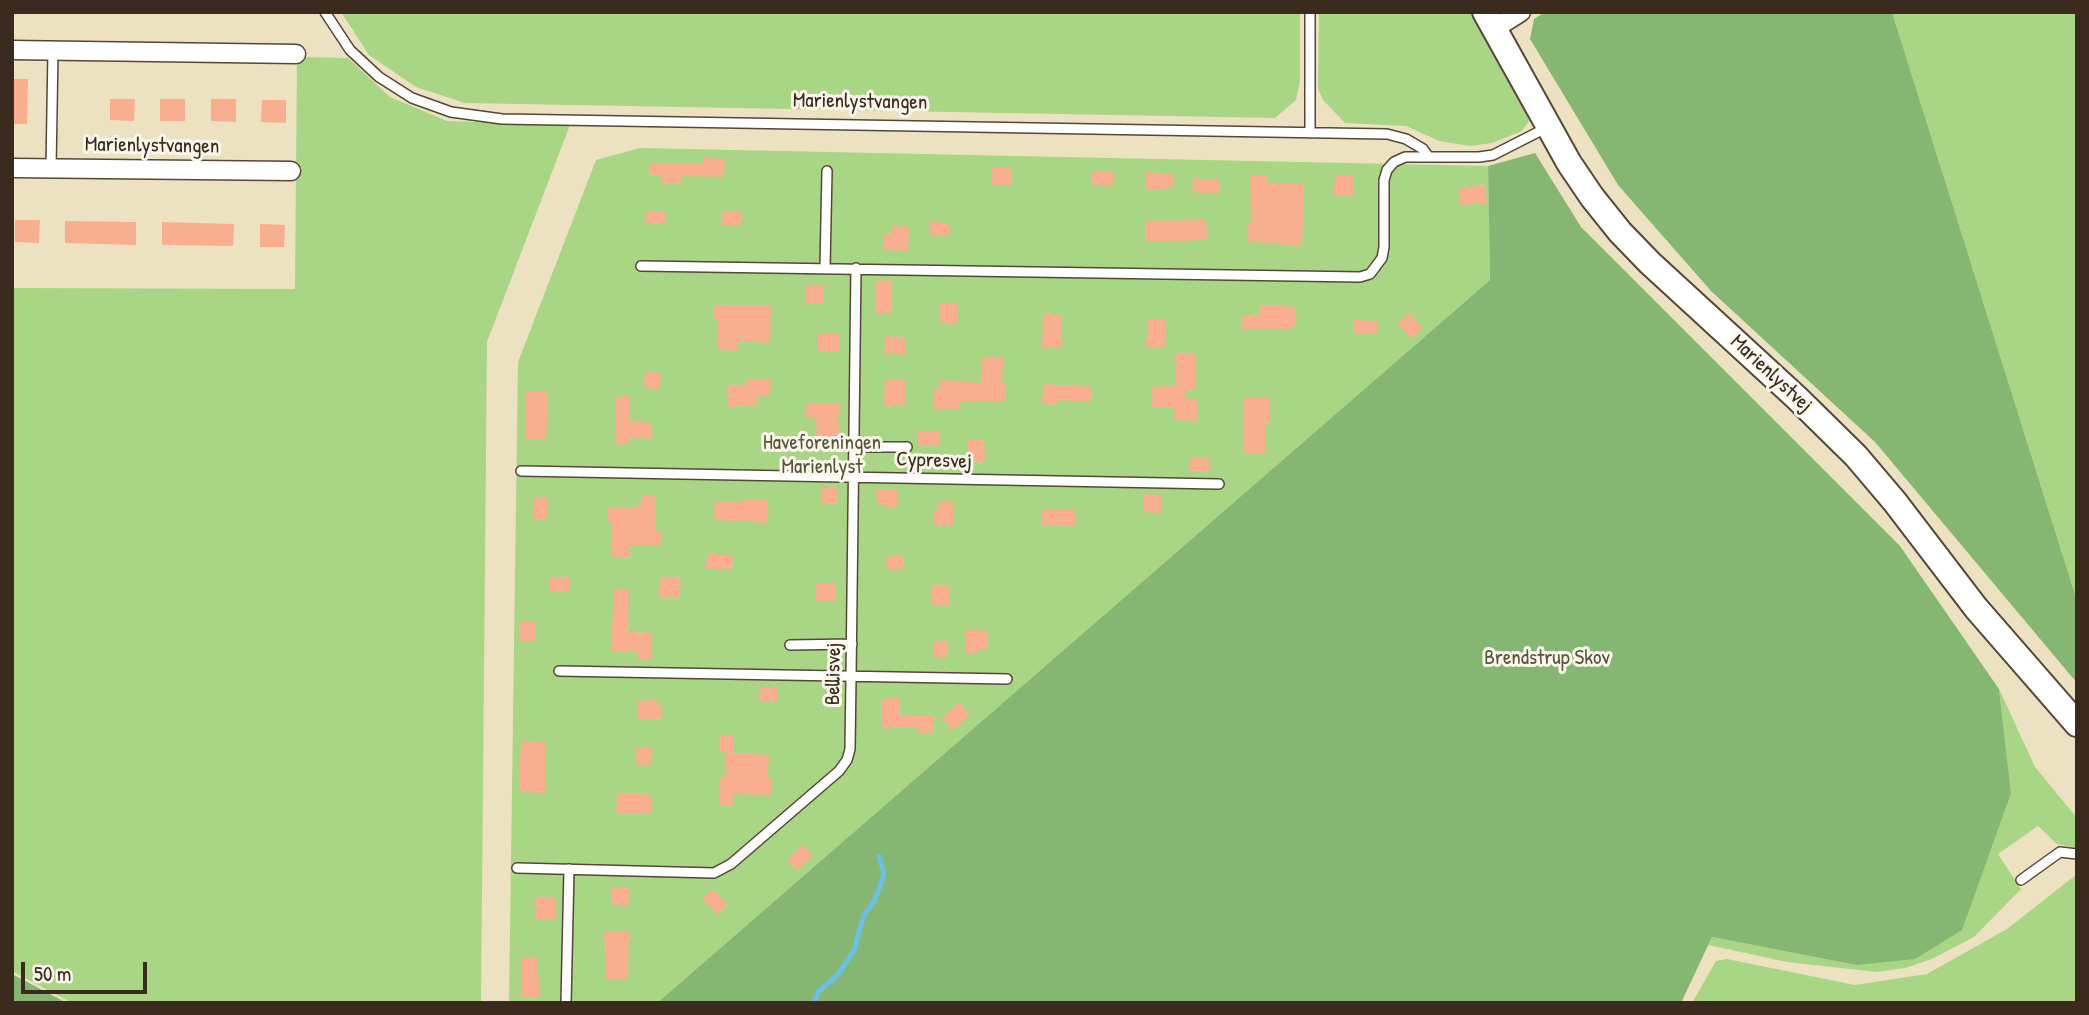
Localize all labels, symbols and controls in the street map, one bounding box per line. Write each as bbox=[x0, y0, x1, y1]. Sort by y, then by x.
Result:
street label: Marienlystvangen bbox=[793, 88, 927, 116]
street label: Marienlystvangen bbox=[85, 132, 219, 160]
street label: Marienlystvej bbox=[1725, 330, 1817, 418]
park label: Haveforeningen Marienlyst bbox=[763, 430, 881, 480]
street label: Cypresvej bbox=[896, 447, 972, 475]
street label: Bellisvej bbox=[821, 643, 847, 705]
park label: Brendstrup Skov bbox=[1484, 645, 1610, 671]
scale bar bbox=[24, 948, 150, 992]
text: 50 m bbox=[34, 959, 71, 988]

